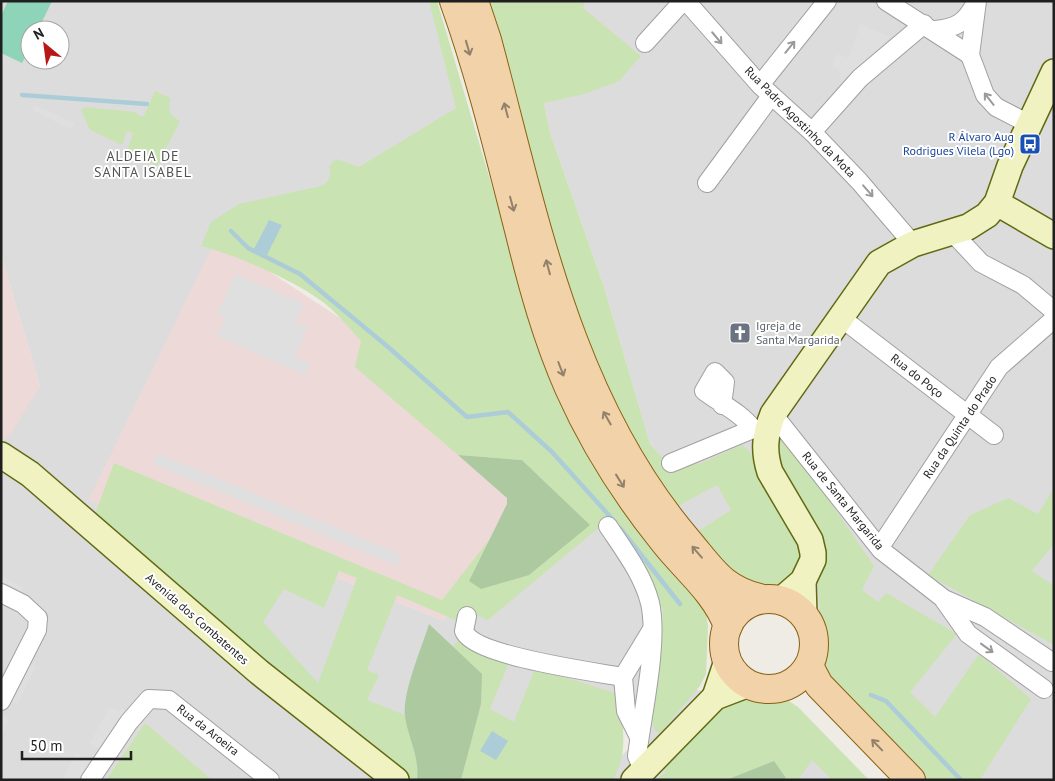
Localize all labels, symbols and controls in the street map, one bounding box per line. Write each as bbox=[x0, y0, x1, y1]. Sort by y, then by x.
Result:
north arrow bbox=[20, 20, 70, 70]
text: N bbox=[30, 24, 47, 44]
one-way arrow bbox=[712, 31, 723, 44]
one-way arrow bbox=[463, 39, 473, 55]
one-way arrow bbox=[785, 41, 796, 54]
street label: Rua Padre Agostinho da Mota bbox=[742, 63, 859, 180]
one-way arrow bbox=[984, 93, 995, 106]
one-way arrow bbox=[501, 102, 510, 118]
place label: R Álvaro Aug Rodrigues Vilela (Lgo) bbox=[903, 129, 1014, 158]
bus stop icon: R Álvaro Aug Rodrigues Vilela (Lgo) bbox=[1018, 132, 1042, 156]
district label: ALDEIA DE SANTA ISABEL bbox=[94, 147, 192, 181]
one-way arrow bbox=[862, 185, 874, 198]
one-way arrow bbox=[507, 196, 517, 212]
one-way arrow bbox=[543, 259, 552, 275]
place label: Igreja de Santa Margarida bbox=[756, 318, 840, 347]
church icon: Igreja de Santa Margarida bbox=[728, 321, 752, 345]
street label: Rua do Poço bbox=[888, 350, 947, 401]
one-way arrow bbox=[557, 361, 567, 376]
street label: Rua da Quinta do Prado bbox=[919, 372, 1000, 481]
one-way arrow bbox=[601, 411, 611, 425]
street label: Rua de Santa Margarida bbox=[799, 449, 888, 553]
one-way arrow bbox=[616, 473, 626, 487]
one-way arrow bbox=[691, 546, 703, 559]
street label: Avenida dos Combatentes bbox=[143, 570, 252, 667]
one-way arrow bbox=[980, 643, 994, 653]
street label: Rua da Aroeira bbox=[174, 701, 242, 759]
scale bar bbox=[22, 728, 131, 760]
text: 50 m bbox=[30, 736, 63, 755]
one-way arrow bbox=[871, 739, 883, 751]

